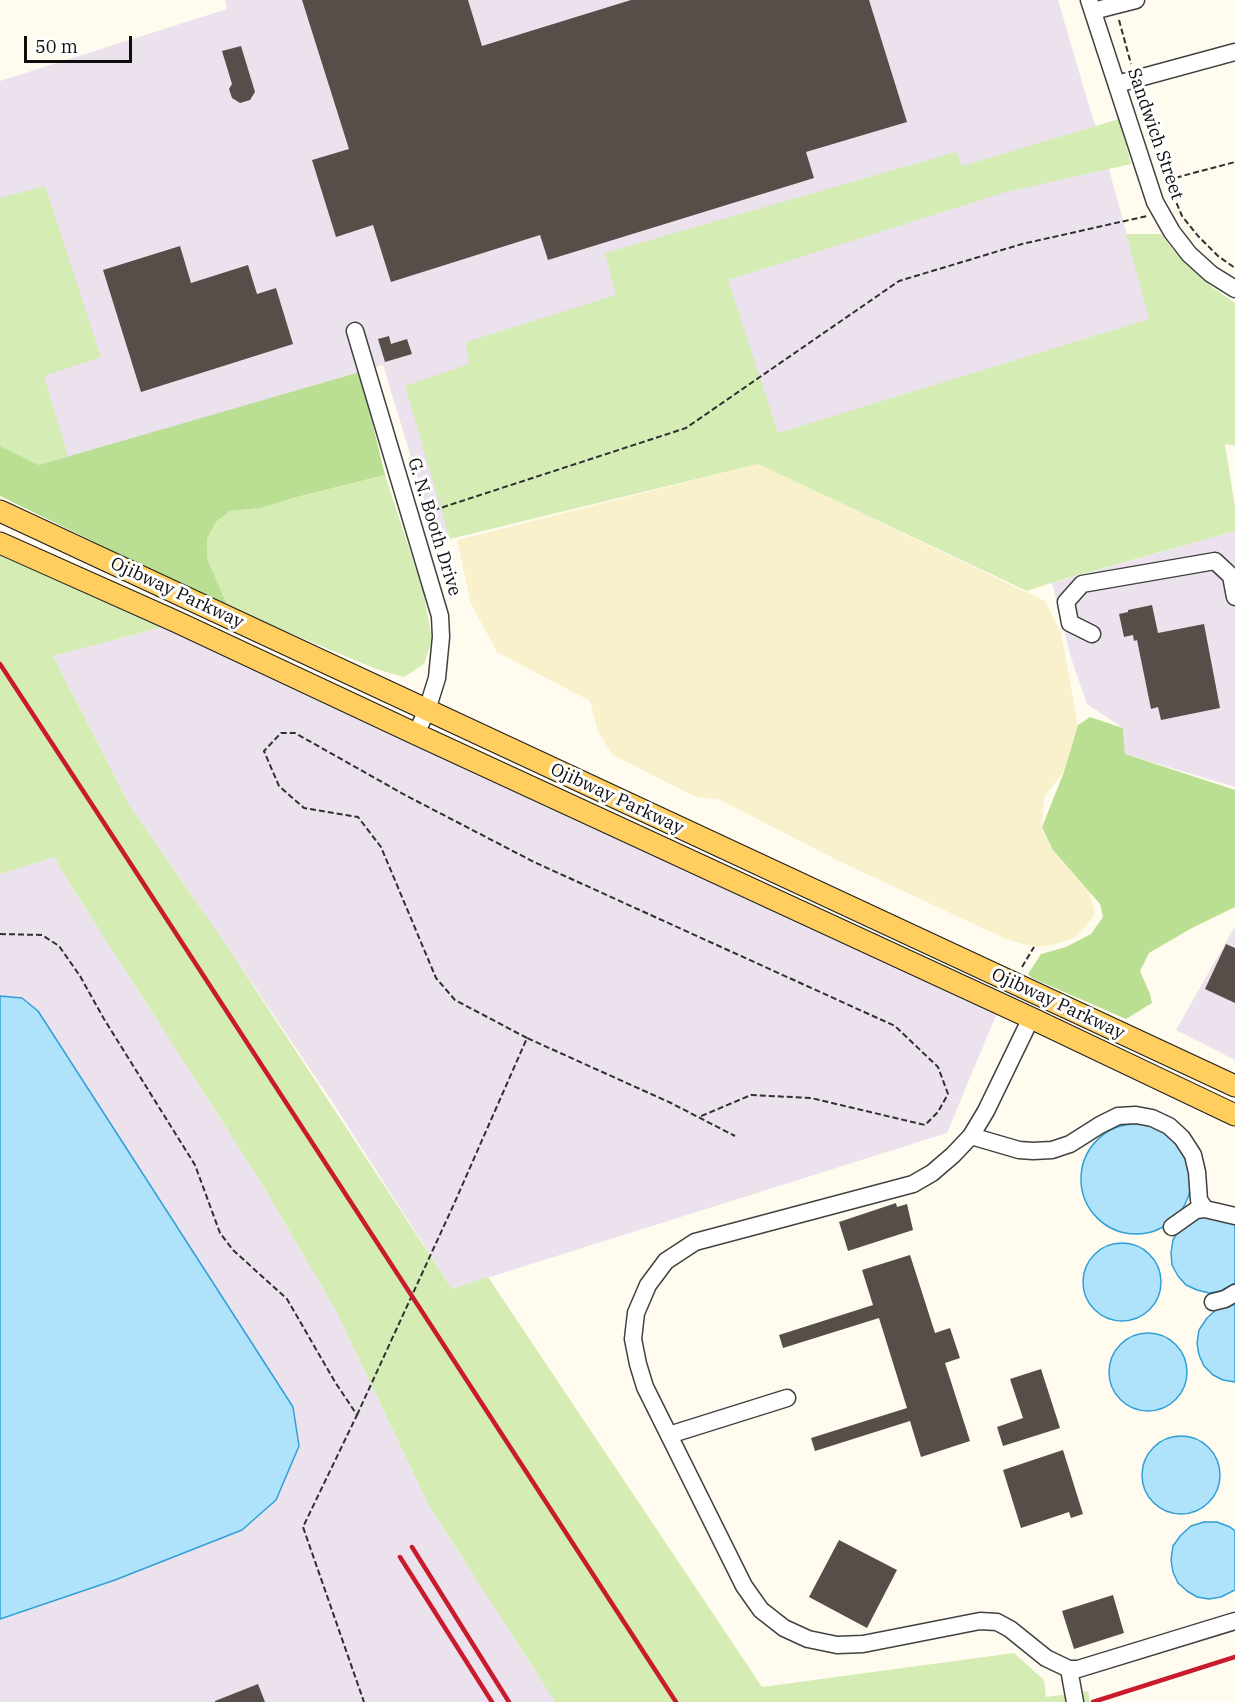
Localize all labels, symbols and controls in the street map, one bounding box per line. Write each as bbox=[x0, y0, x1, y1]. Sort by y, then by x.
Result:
scale bar bbox=[27, 24, 135, 62]
text: 50 m bbox=[35, 35, 78, 58]
street label: Sandwich Street bbox=[1122, 65, 1188, 203]
street label: G. N. Booth Drive bbox=[403, 455, 465, 599]
street label: Ojibway Parkway bbox=[107, 553, 247, 633]
street label: Ojibway Parkway bbox=[547, 759, 687, 839]
street label: Ojibway Parkway bbox=[988, 964, 1128, 1044]

